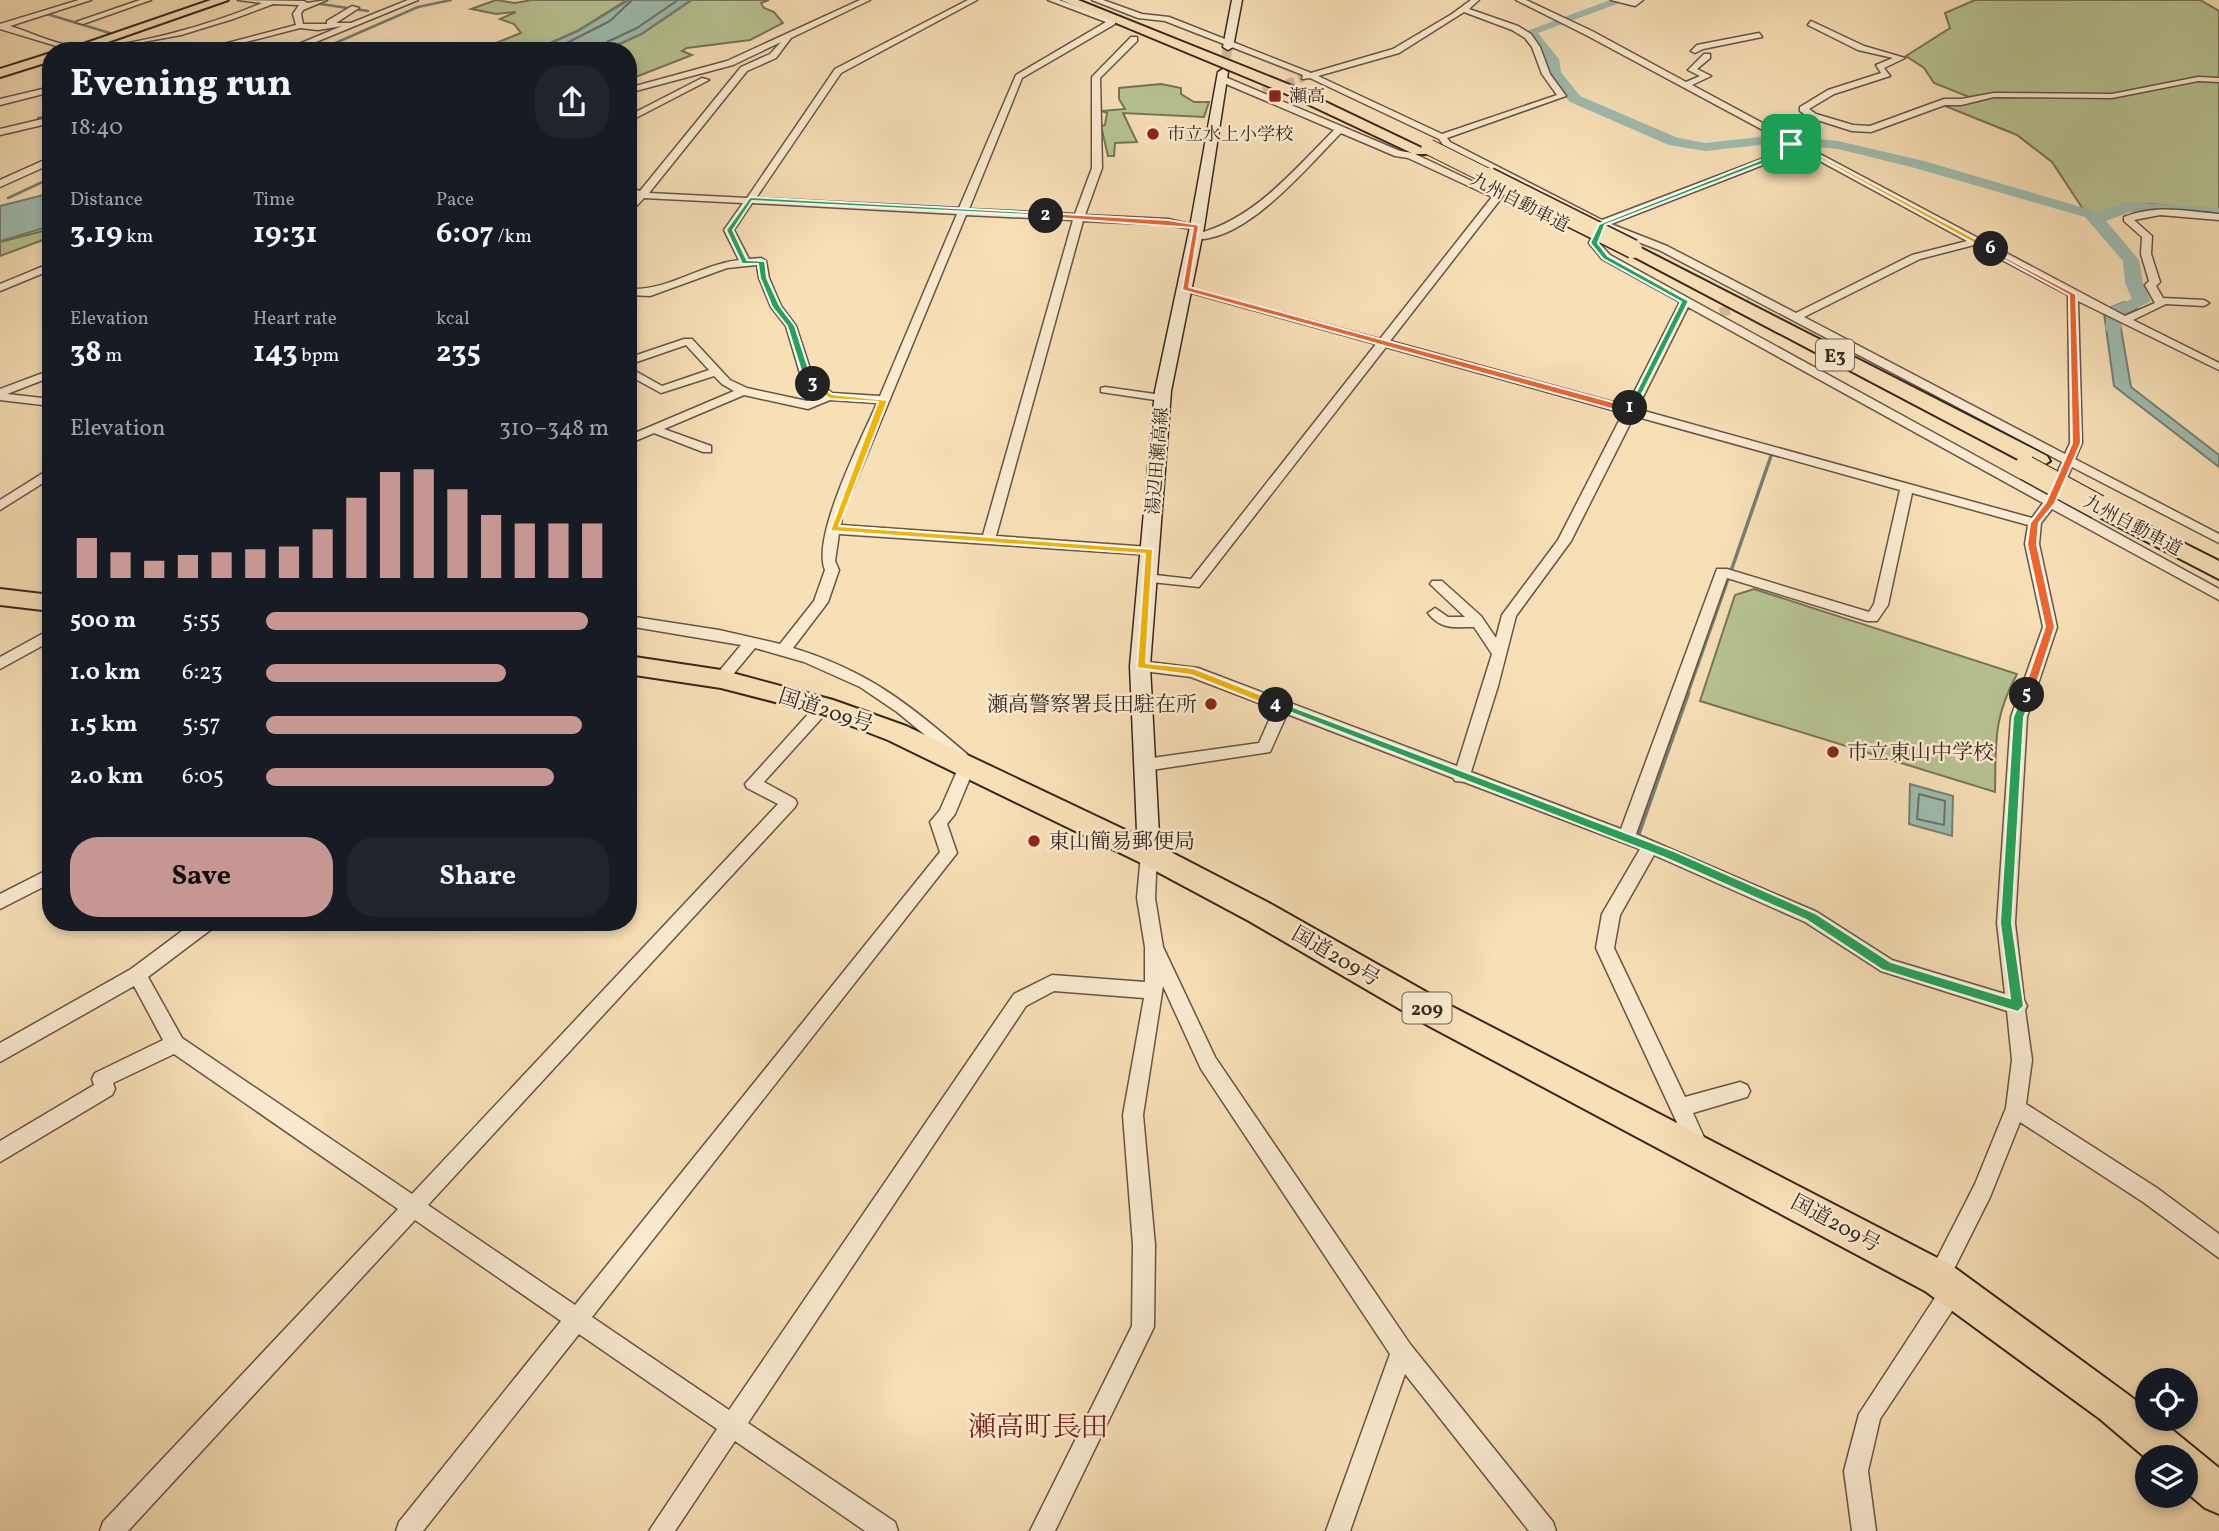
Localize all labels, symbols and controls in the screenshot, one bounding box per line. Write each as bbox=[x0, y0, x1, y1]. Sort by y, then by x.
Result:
text: Evening run bbox=[70, 59, 292, 112]
button: share bbox=[535, 65, 609, 139]
place label: 瀬高 bbox=[1289, 85, 1325, 110]
marker: 瀬高 bbox=[1267, 88, 1283, 104]
text: 18:40 bbox=[70, 112, 123, 144]
pin bbox=[1761, 114, 1821, 174]
place label: 市立水上小学校 bbox=[1167, 123, 1293, 148]
icon: arrive bbox=[1772, 125, 1810, 163]
marker: 市立水上小学校 bbox=[1145, 126, 1161, 142]
street label: 九州自動車道 bbox=[1466, 168, 1573, 239]
text: Distance bbox=[70, 187, 143, 213]
text: Time bbox=[253, 187, 295, 213]
text: Pace bbox=[436, 187, 474, 213]
pin: 2 bbox=[1028, 198, 1064, 234]
text: 2 bbox=[1041, 202, 1050, 228]
text: 3.19 bbox=[70, 213, 122, 255]
text: 19:31 bbox=[253, 213, 318, 255]
text: 6:07 bbox=[436, 213, 494, 255]
text: km bbox=[122, 224, 153, 250]
text: /km bbox=[494, 224, 532, 250]
pin: 6 bbox=[1974, 232, 2008, 266]
text: 6 bbox=[1985, 235, 1996, 261]
text: Elevation bbox=[70, 306, 149, 332]
text: Heart rate bbox=[253, 306, 337, 332]
text: kcal bbox=[436, 306, 470, 332]
text: 38 bbox=[70, 332, 102, 374]
text: 143 bbox=[253, 332, 298, 374]
text: 235 bbox=[436, 332, 481, 374]
road number: E3 bbox=[1816, 340, 1854, 370]
text: m bbox=[102, 343, 122, 369]
text: bpm bbox=[298, 343, 339, 369]
pin: 3 bbox=[796, 366, 830, 402]
text: 3 bbox=[808, 370, 817, 396]
pin: 1 bbox=[1612, 390, 1648, 426]
text: 1 bbox=[1626, 394, 1633, 420]
street label: 湯辺田瀬高線 bbox=[1141, 406, 1176, 516]
text: Elevation bbox=[70, 413, 166, 445]
text: 310–348 m bbox=[499, 413, 609, 445]
street label: 九州自動車道 bbox=[2079, 490, 2186, 563]
text: 500 m bbox=[70, 605, 136, 637]
text: 5:55 bbox=[182, 605, 221, 637]
text: 1.0 km bbox=[70, 657, 141, 689]
text: 6:23 bbox=[182, 657, 223, 689]
pin: 5 bbox=[2010, 678, 2044, 712]
text: 5 bbox=[2022, 681, 2031, 707]
street label: 国道209号 bbox=[775, 683, 877, 740]
pin: 4 bbox=[1258, 688, 1294, 722]
place label: 瀬高警察署長田駐在所 bbox=[987, 691, 1197, 720]
text: 4 bbox=[1270, 691, 1281, 717]
marker: 瀬高警察署長田駐在所 bbox=[1203, 696, 1219, 712]
text: 1.5 km bbox=[70, 709, 137, 741]
text: 5:57 bbox=[182, 709, 221, 741]
place label: 市立東山中学校 bbox=[1847, 739, 1994, 768]
marker: 市立東山中学校 bbox=[1825, 744, 1841, 760]
text: 2.0 km bbox=[70, 761, 143, 793]
text: 6:05 bbox=[182, 761, 224, 793]
place label: 東山簡易郵便局 bbox=[1048, 828, 1195, 857]
marker: 東山簡易郵便局 bbox=[1026, 833, 1042, 849]
button: Save bbox=[70, 837, 333, 917]
button: Share bbox=[347, 837, 609, 917]
street label: 国道209号 bbox=[1286, 920, 1385, 994]
road number: 209 bbox=[1402, 992, 1452, 1024]
street label: 国道209号 bbox=[1785, 1189, 1885, 1260]
map controls bbox=[2135, 1368, 2198, 1508]
button: locate bbox=[2135, 1368, 2198, 1431]
district label: 瀬高町長田 bbox=[968, 1409, 1108, 1448]
button: layers bbox=[2135, 1445, 2198, 1508]

